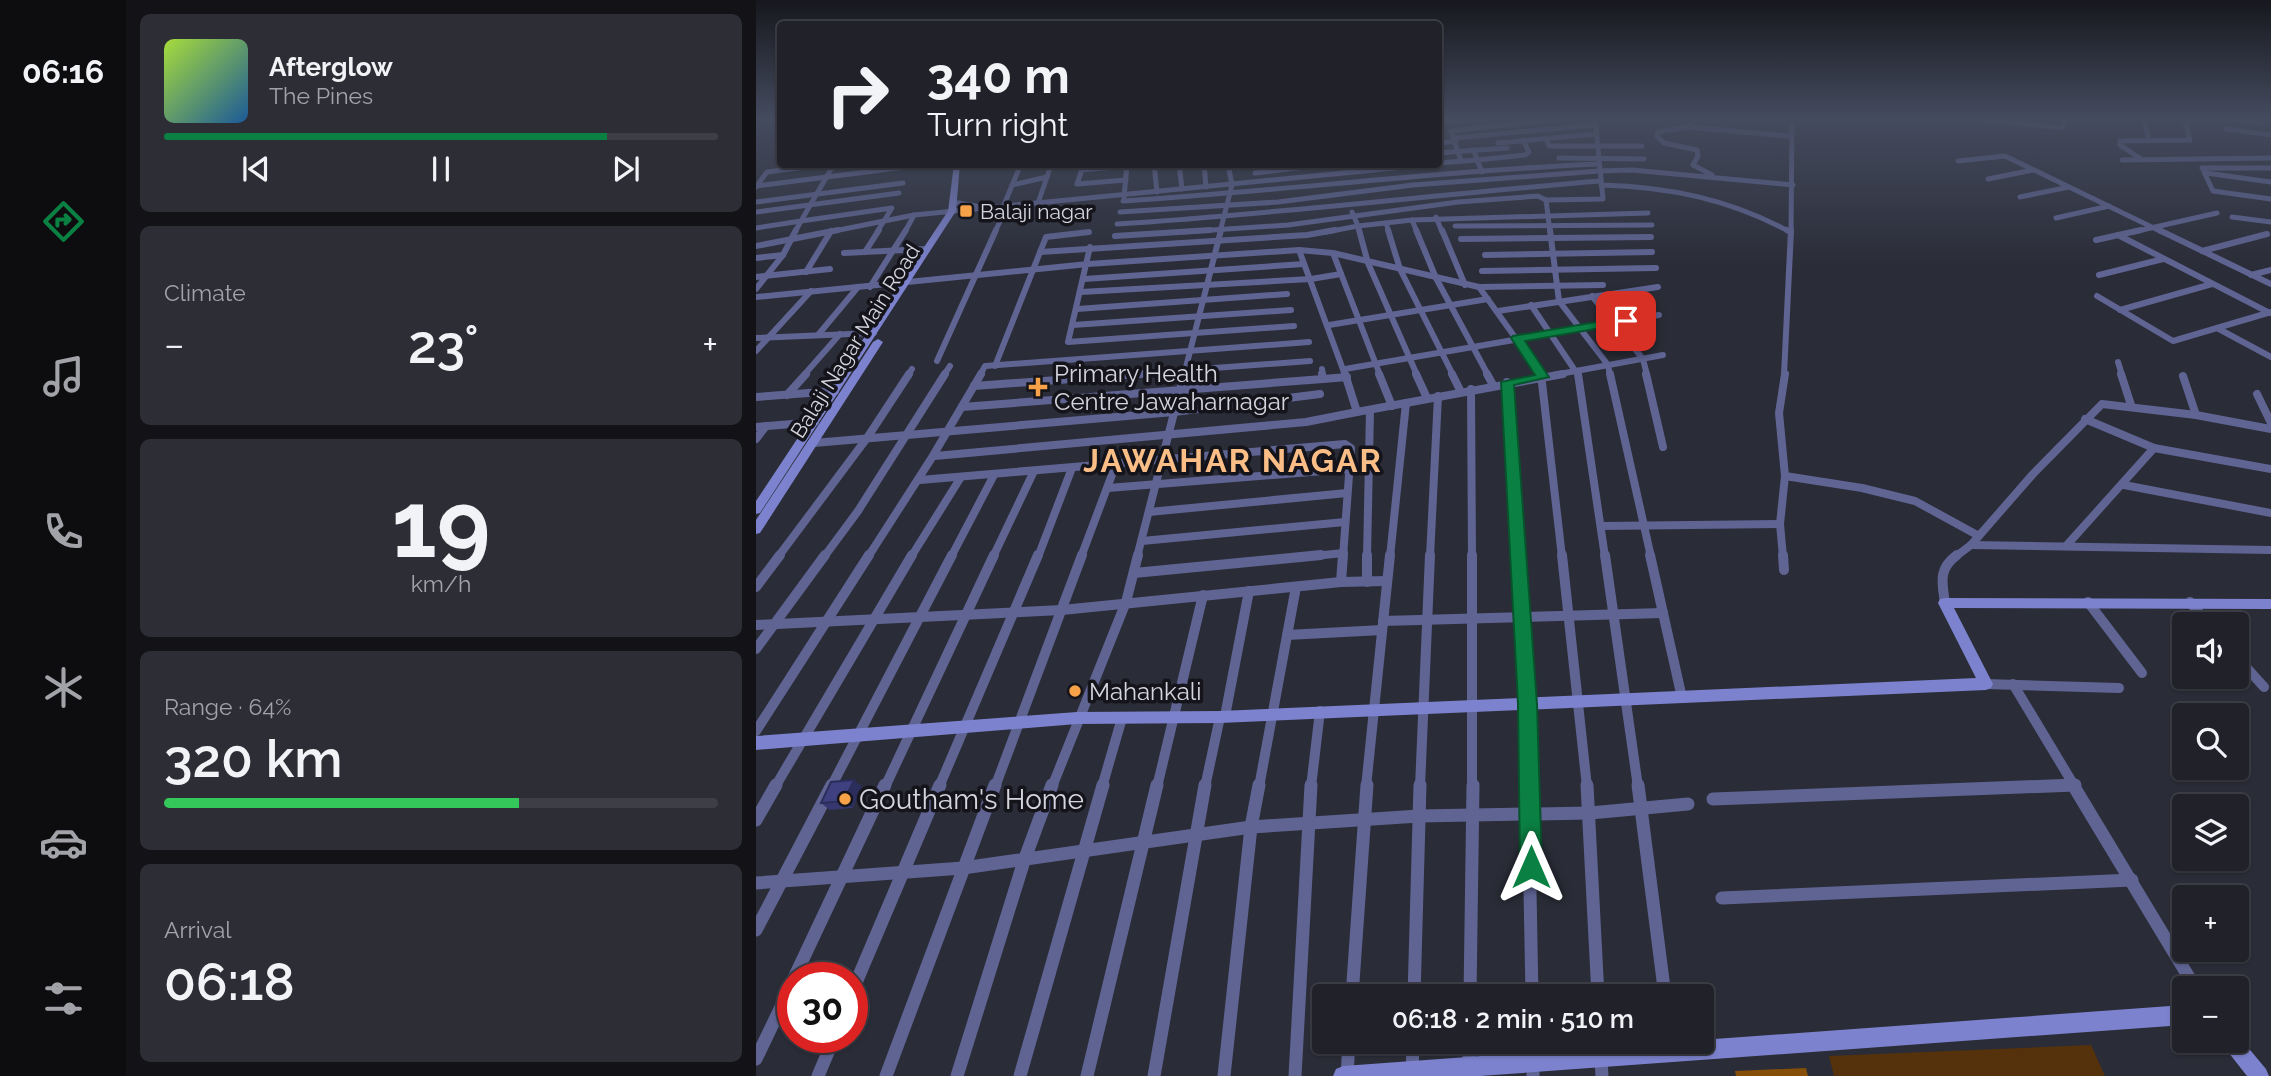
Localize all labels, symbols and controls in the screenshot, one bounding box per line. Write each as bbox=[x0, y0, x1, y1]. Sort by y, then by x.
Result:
text: 340 m bbox=[927, 47, 1070, 104]
icon: right bbox=[812, 49, 903, 140]
text: Afterglow bbox=[269, 52, 393, 82]
text: 06:16 bbox=[22, 53, 104, 90]
text: The Pines bbox=[269, 82, 373, 109]
text: Turn right bbox=[927, 106, 1068, 143]
icon: previous bbox=[237, 150, 275, 188]
icon: pause bbox=[422, 150, 460, 188]
icon: next bbox=[607, 150, 645, 188]
icon: directions bbox=[39, 197, 88, 246]
place label: Balaji nagar bbox=[980, 199, 1093, 224]
marker: Balaji nagar bbox=[958, 203, 974, 219]
street label: Balaji Nagar Main Road bbox=[785, 239, 925, 443]
text: Climate bbox=[164, 279, 246, 306]
pin bbox=[1596, 291, 1656, 351]
icon: arrive bbox=[1607, 302, 1645, 340]
text: 23° bbox=[408, 314, 479, 375]
text: − bbox=[164, 322, 184, 367]
text: + bbox=[702, 322, 718, 367]
icon: music bbox=[39, 352, 88, 401]
place label: Primary Health Centre Jawaharnagar bbox=[1054, 359, 1290, 416]
marker: Primary Health Centre Jawaharnagar bbox=[1028, 377, 1048, 397]
district label: JAWAHAR NAGAR bbox=[1083, 442, 1383, 479]
text: 19 bbox=[392, 471, 490, 578]
icon: phone bbox=[39, 507, 88, 556]
text: km/h bbox=[411, 570, 471, 597]
map controls bbox=[2172, 612, 2249, 1053]
button: sound bbox=[2172, 612, 2249, 689]
icon: climate bbox=[39, 663, 88, 712]
place label: Mahankali bbox=[1089, 677, 1202, 706]
marker: Mahankali bbox=[1067, 683, 1083, 699]
text: Range · 64% bbox=[164, 693, 291, 720]
button: search bbox=[2172, 703, 2249, 780]
text: 320 km bbox=[164, 728, 343, 789]
place label: Goutham's Home bbox=[859, 783, 1084, 816]
marker: Goutham's Home bbox=[837, 791, 853, 807]
button: layers bbox=[2172, 794, 2249, 871]
icon: car bbox=[39, 818, 88, 867]
position arrow bbox=[1494, 830, 1568, 904]
button: + bbox=[2172, 885, 2249, 962]
text: Arrival bbox=[164, 916, 231, 943]
text: 06:18 bbox=[164, 951, 295, 1012]
speed limit sign: 30 bbox=[777, 962, 868, 1053]
icon: filters bbox=[39, 974, 88, 1023]
button: − bbox=[2172, 976, 2249, 1053]
text: 06:18 · 2 min · 510 m bbox=[1392, 1004, 1634, 1034]

